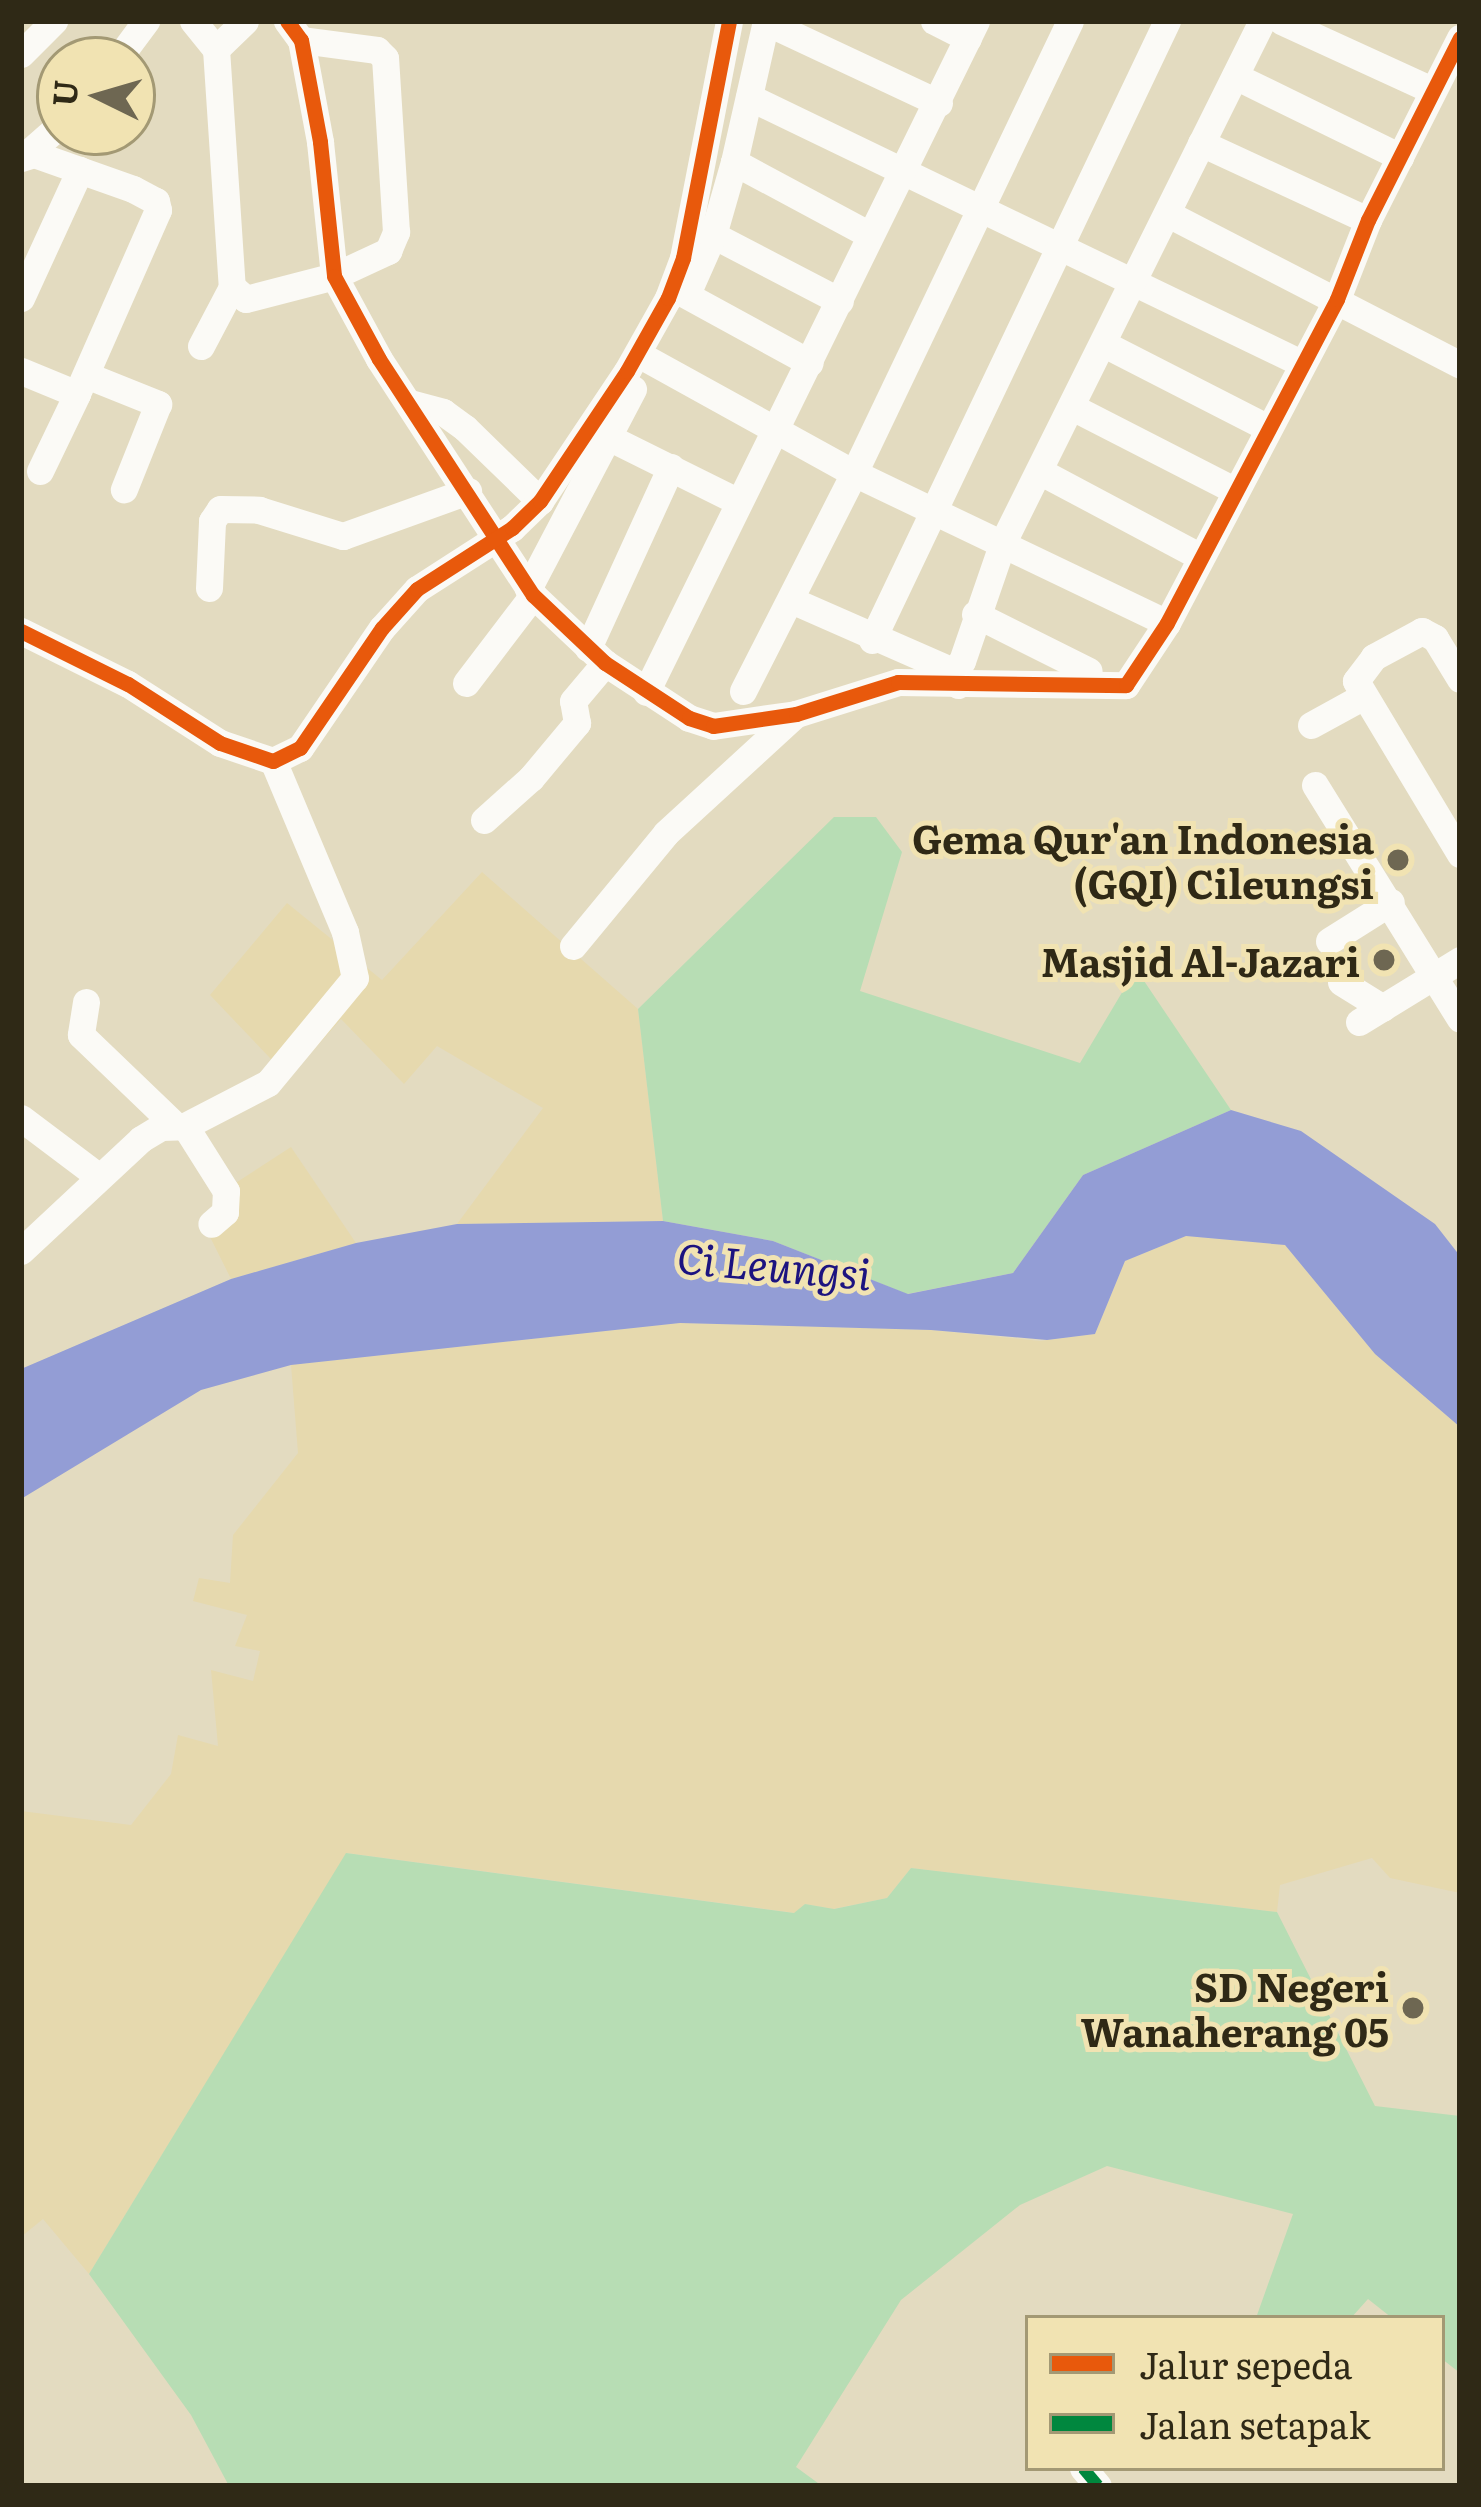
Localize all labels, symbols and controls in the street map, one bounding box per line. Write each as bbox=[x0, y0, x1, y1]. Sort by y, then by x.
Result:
north arrow bbox=[36, 36, 156, 156]
text: U bbox=[37, 78, 88, 108]
place label: Gema Qur'an Indonesia (GQI) Cileungsi bbox=[912, 815, 1374, 906]
marker: Gema Qur'an Indonesia (GQI) Cileungsi bbox=[1385, 847, 1411, 873]
place label: Masjid Al-Jazari bbox=[1041, 937, 1360, 983]
marker: Masjid Al-Jazari bbox=[1371, 947, 1397, 973]
water label: Ci Leungsi bbox=[675, 1230, 873, 1298]
place label: SD Negeri Wanaherang 05 bbox=[1081, 1963, 1389, 2054]
marker: SD Negeri Wanaherang 05 bbox=[1400, 1995, 1426, 2021]
legend bbox=[1025, 2315, 1445, 2471]
text: Jalur sepeda bbox=[1139, 2337, 1353, 2390]
text: Jalan setapak bbox=[1139, 2397, 1370, 2450]

